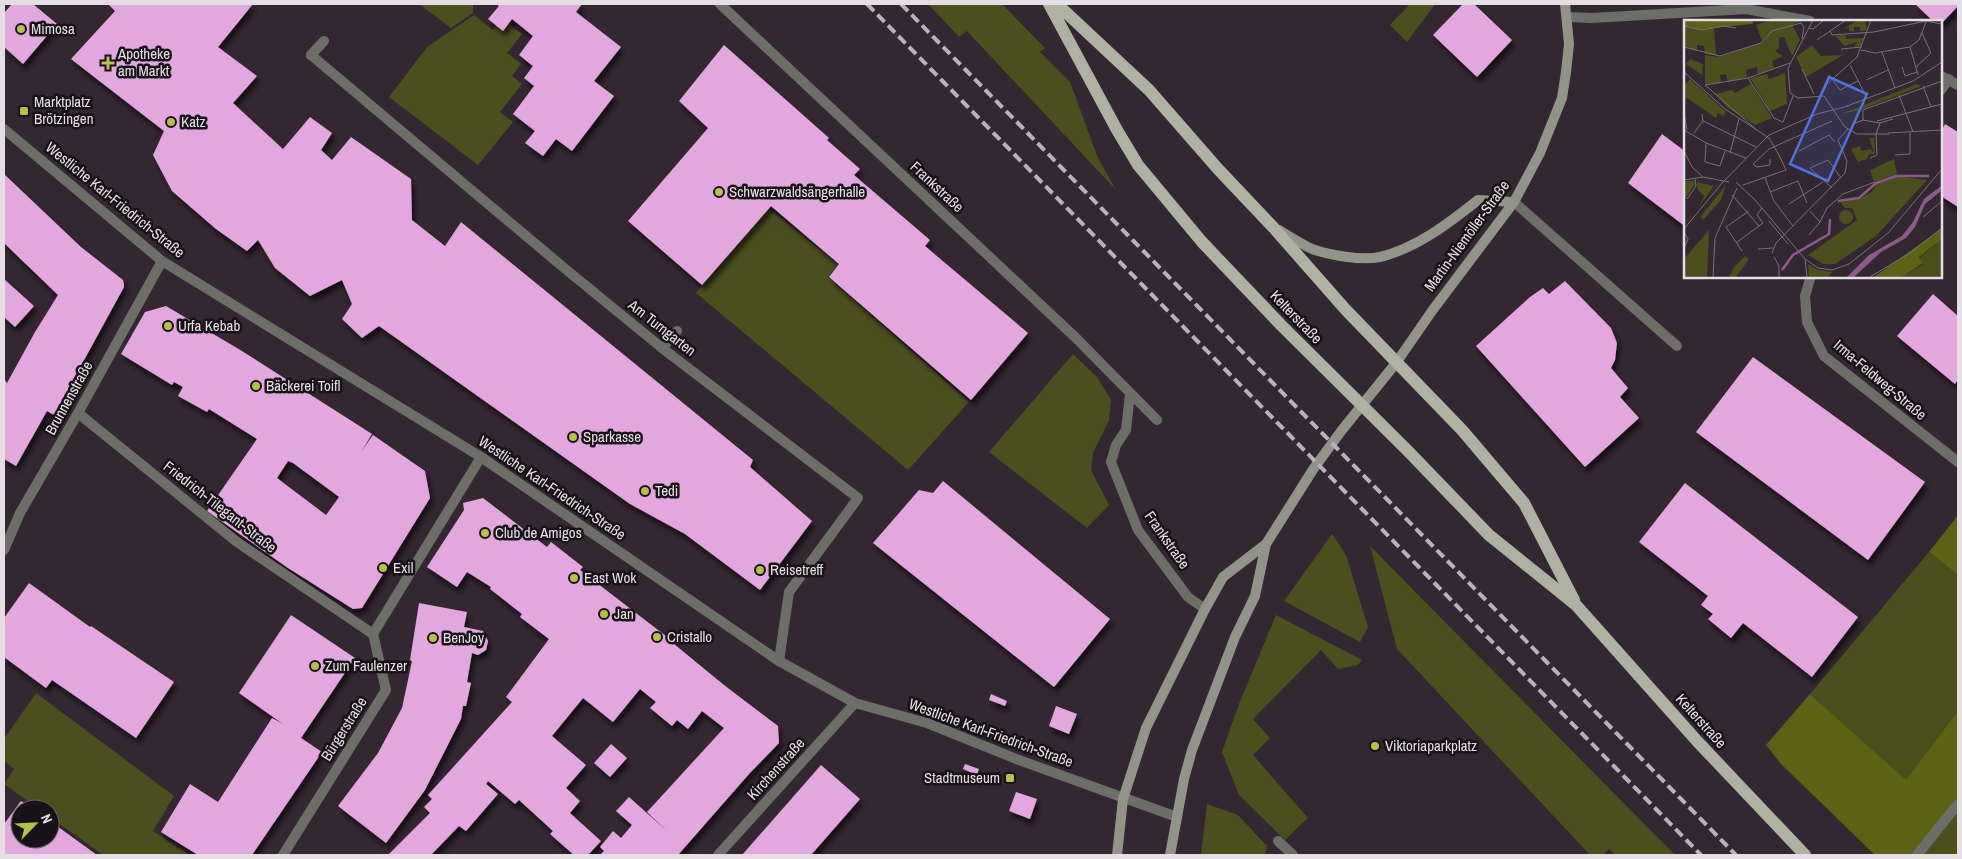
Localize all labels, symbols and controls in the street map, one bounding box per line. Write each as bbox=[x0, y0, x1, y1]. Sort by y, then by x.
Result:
place label: Mimosa bbox=[31, 18, 75, 39]
inset map bbox=[1684, 20, 1942, 278]
marker: Mimosa bbox=[15, 23, 27, 35]
place label: Apotheke am Markt bbox=[117, 43, 170, 81]
marker: Apotheke am Markt bbox=[102, 57, 114, 69]
place label: Marktplatz Brötzingen bbox=[34, 91, 94, 129]
marker: Marktplatz Brötzingen bbox=[18, 105, 30, 117]
place label: Katz bbox=[181, 111, 206, 132]
marker: Katz bbox=[165, 116, 177, 128]
street label: Westliche Karl-Friedrich-Straße bbox=[41, 137, 189, 262]
street label: Frankstraße bbox=[906, 156, 969, 217]
street label: Martin-Niemöller-Straße bbox=[1419, 176, 1514, 296]
place label: Schwarzwaldsängerhalle bbox=[729, 181, 865, 202]
marker: Schwarzwaldsängerhalle bbox=[713, 186, 725, 198]
street label: Kelterstraße bbox=[1266, 285, 1327, 348]
street label: Am Turngarten bbox=[623, 294, 701, 361]
place label: Urfa Kebab bbox=[178, 315, 240, 336]
marker: Urfa Kebab bbox=[162, 320, 174, 332]
street label: Irma-Feldweg-Straße bbox=[1829, 334, 1931, 425]
street label: Brunnenstraße bbox=[40, 357, 98, 438]
place label: Bäckerei Toifl bbox=[266, 375, 340, 396]
marker: Bäckerei Toifl bbox=[250, 380, 262, 392]
place label: Sparkasse bbox=[583, 426, 641, 447]
street label: Westliche Karl-Friedrich-Straße bbox=[475, 430, 630, 545]
marker: Sparkasse bbox=[567, 431, 579, 443]
street label: Friedrich-Tilegant-Straße bbox=[159, 456, 281, 558]
place label: Tedi bbox=[655, 480, 678, 501]
marker: Tedi bbox=[639, 485, 651, 497]
street label: Frankstraße bbox=[1140, 507, 1195, 573]
place label: Club de Amigos bbox=[495, 522, 582, 543]
marker: Club de Amigos bbox=[479, 527, 491, 539]
place label: Exil bbox=[393, 557, 414, 578]
place label: Reisetreff bbox=[770, 559, 823, 580]
marker: Exil bbox=[377, 562, 389, 574]
marker: Reisetreff bbox=[754, 564, 766, 576]
place label: East Wok bbox=[584, 567, 637, 588]
marker: East Wok bbox=[568, 572, 580, 584]
place label: Jan bbox=[614, 603, 634, 624]
marker: Jan bbox=[598, 608, 610, 620]
place label: Cristallo bbox=[667, 626, 712, 647]
place label: BenJoy bbox=[443, 627, 485, 648]
marker: Cristallo bbox=[651, 631, 663, 643]
marker: BenJoy bbox=[427, 632, 439, 644]
place label: Zum Faulenzer bbox=[325, 655, 407, 676]
marker: Zum Faulenzer bbox=[309, 660, 321, 672]
street label: Kelterstraße bbox=[1671, 689, 1732, 753]
street label: Bürgerstraße bbox=[316, 693, 372, 765]
street label: Westliche Karl-Friedrich-Straße bbox=[906, 693, 1076, 772]
street label: Kirchenstraße bbox=[742, 733, 809, 804]
place label: Viktoriaparkplatz bbox=[1385, 735, 1477, 756]
marker: Viktoriaparkplatz bbox=[1369, 740, 1381, 752]
place label: Stadtmuseum bbox=[924, 767, 1000, 788]
marker: Stadtmuseum bbox=[1004, 772, 1016, 784]
north arrow bbox=[10, 799, 60, 849]
text: N bbox=[37, 811, 57, 826]

